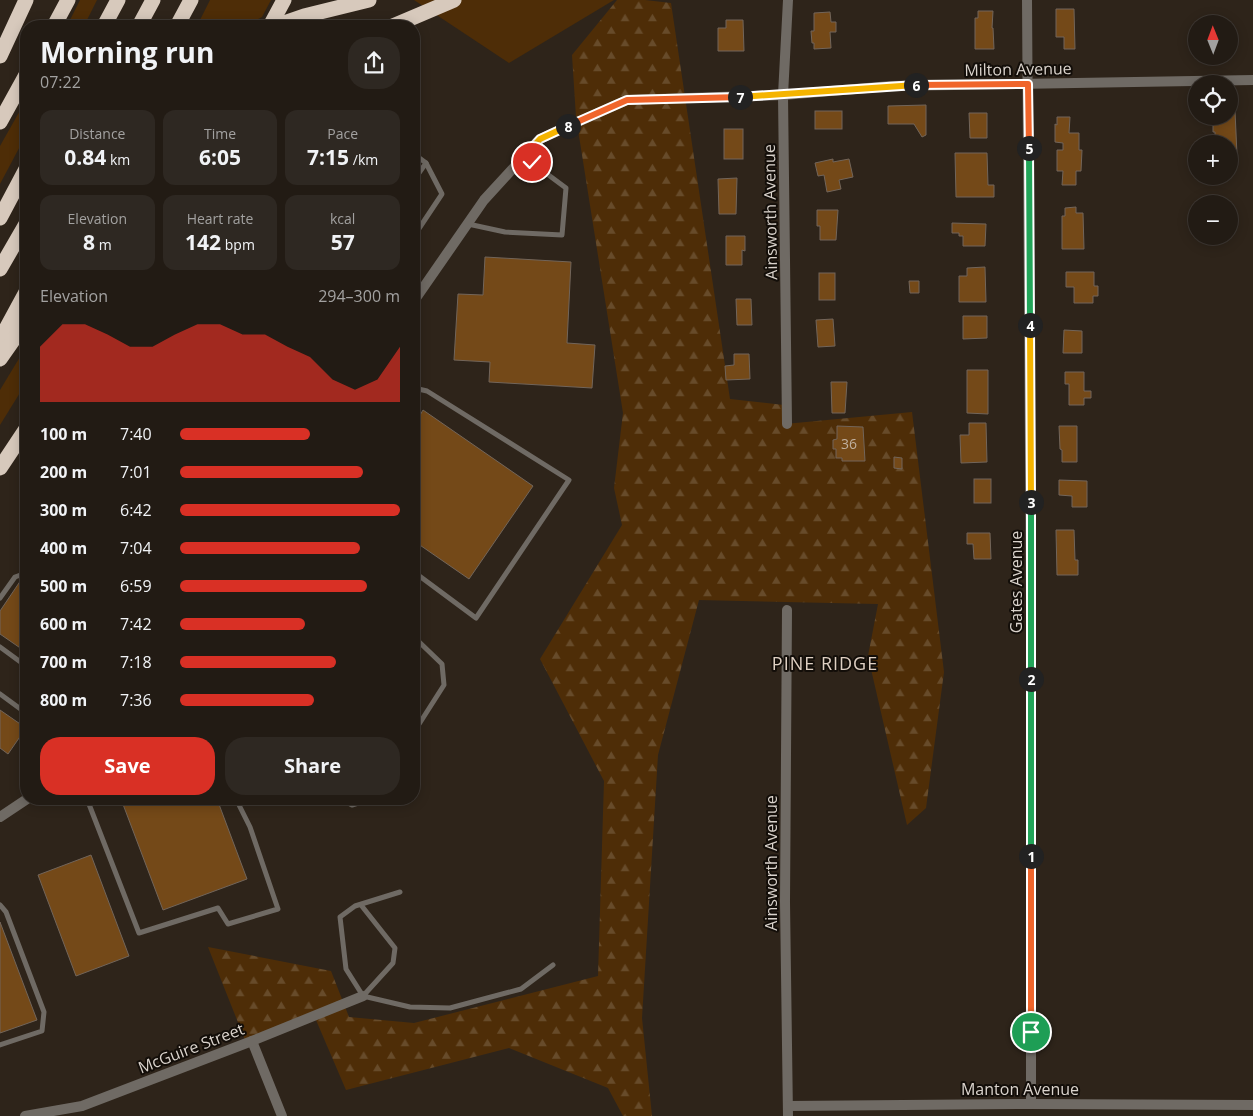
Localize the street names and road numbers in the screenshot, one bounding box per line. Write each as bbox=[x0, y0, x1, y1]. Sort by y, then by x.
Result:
street label: Milton Avenue bbox=[964, 57, 1072, 81]
street label: Ainsworth Avenue bbox=[758, 144, 782, 280]
street label: Gates Avenue bbox=[1005, 531, 1027, 633]
street label: Ainsworth Avenue bbox=[760, 795, 782, 931]
street label: McGuire Street bbox=[135, 1018, 247, 1078]
street label: Manton Avenue bbox=[961, 1078, 1079, 1100]

